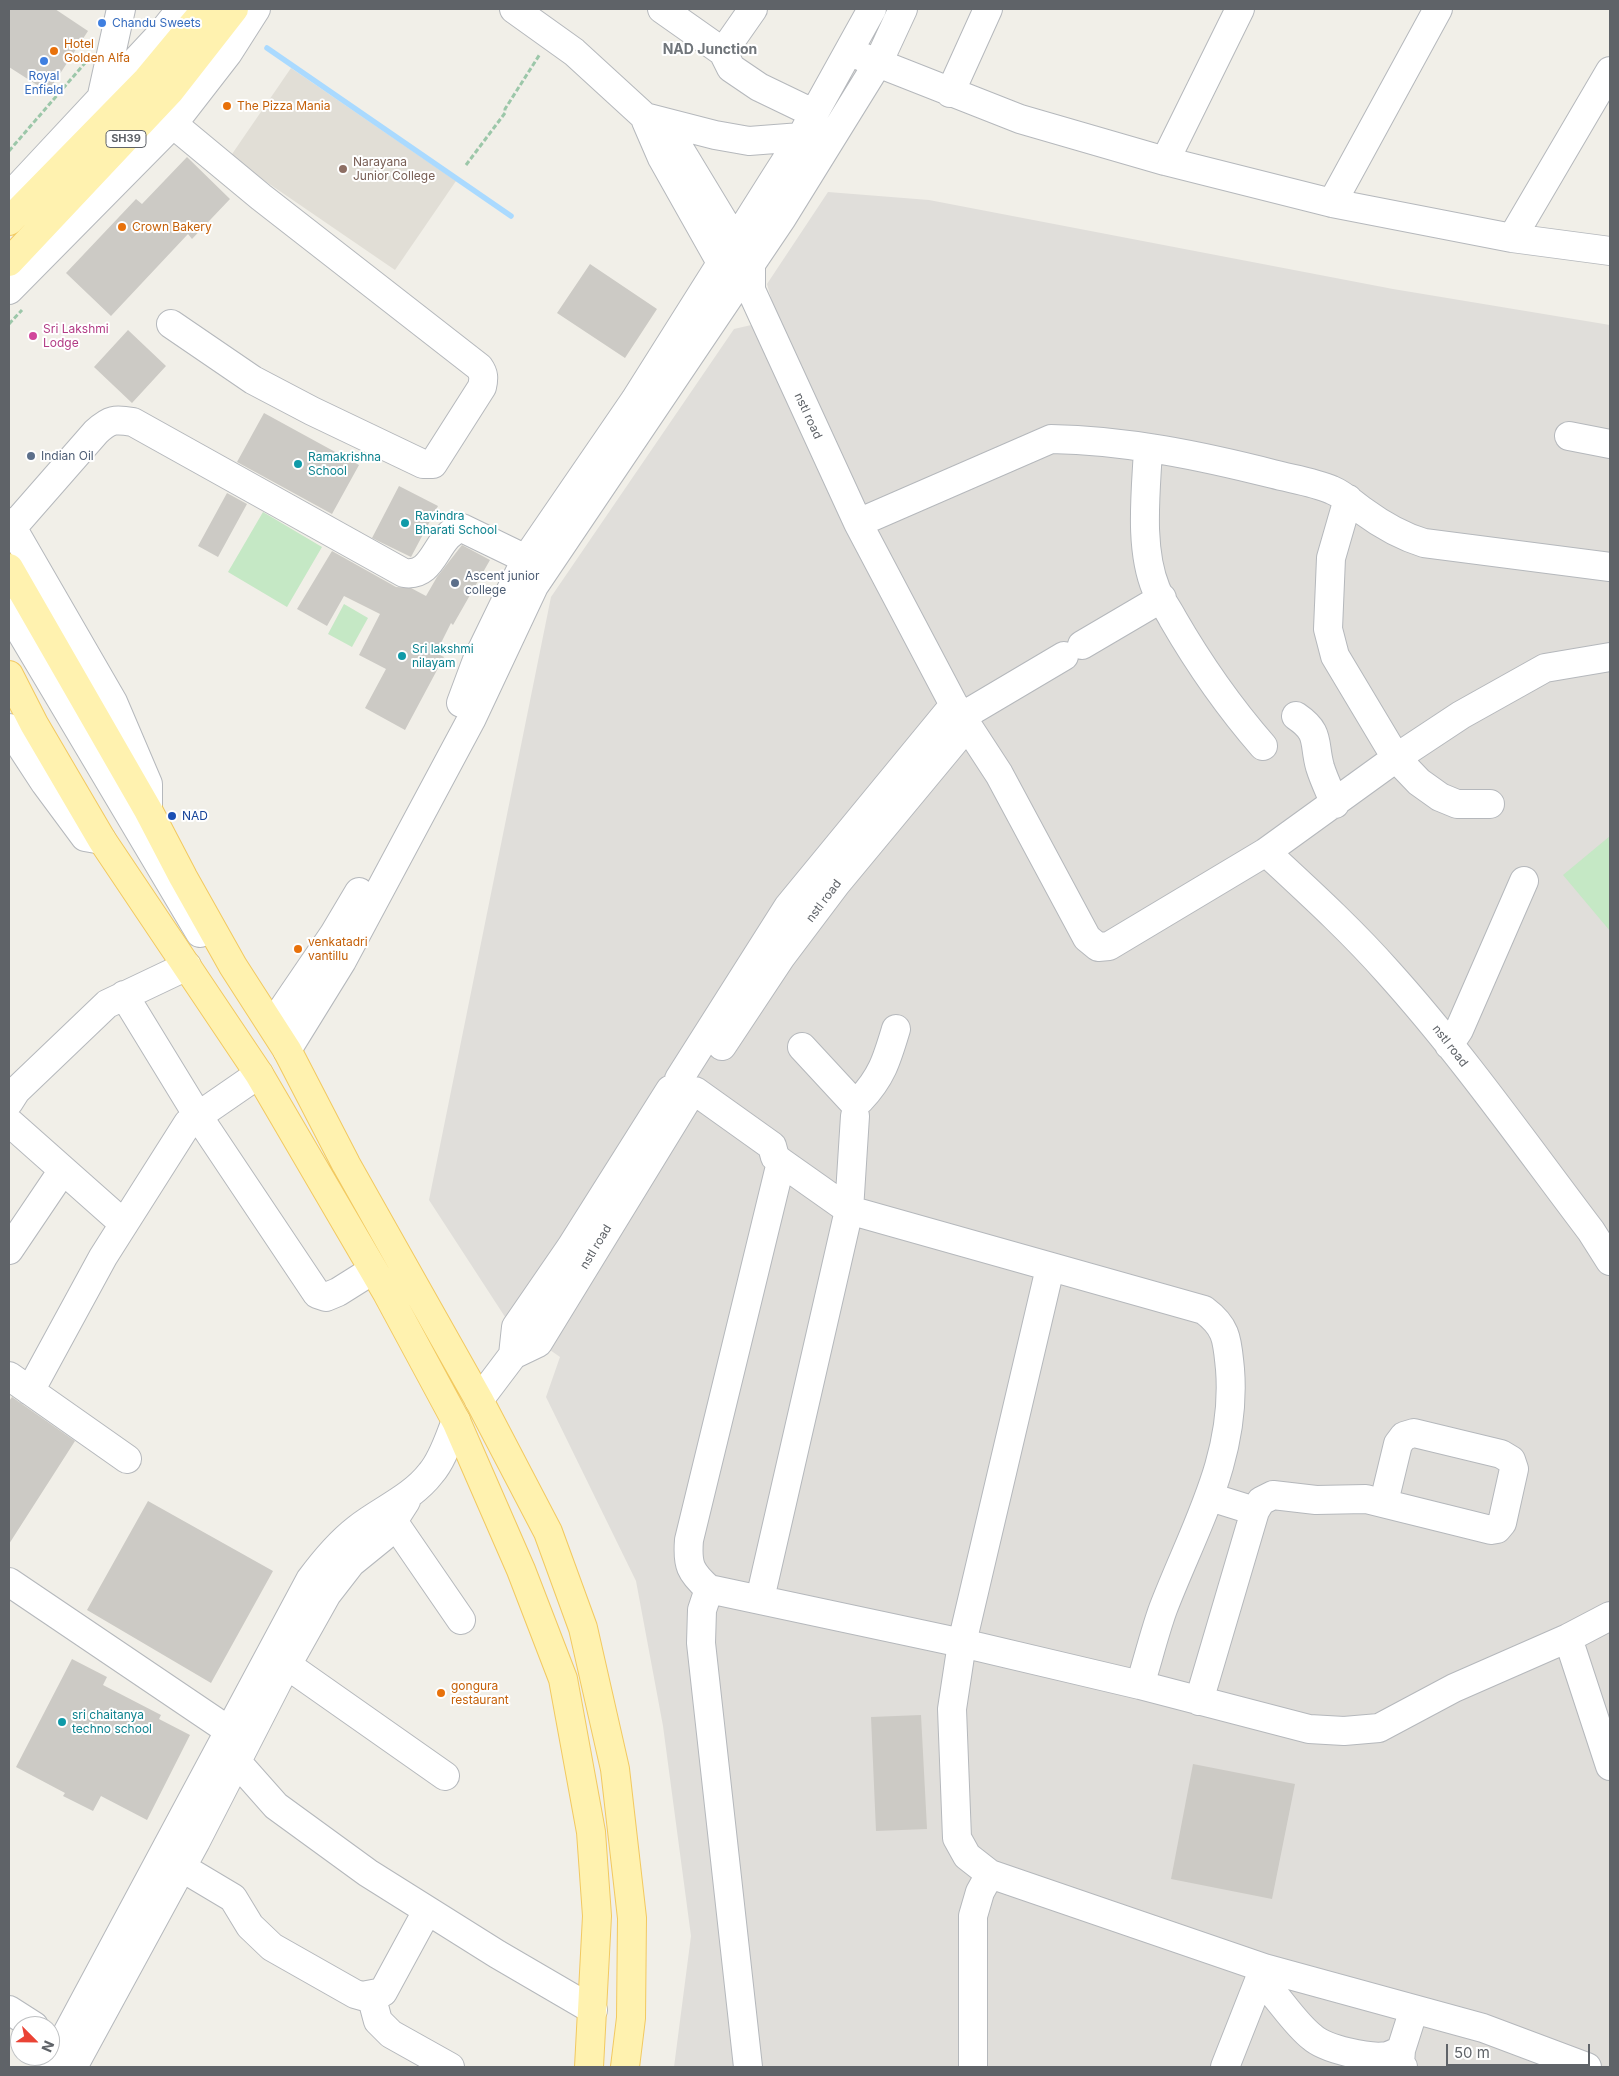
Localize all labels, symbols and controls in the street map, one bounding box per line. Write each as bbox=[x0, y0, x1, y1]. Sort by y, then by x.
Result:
place label: Chandu Sweets bbox=[112, 16, 201, 30]
marker: Chandu Sweets bbox=[96, 17, 108, 29]
place label: Hotel Golden Alfa bbox=[64, 37, 130, 65]
district label: NAD Junction bbox=[663, 42, 757, 58]
marker: Hotel Golden Alfa bbox=[48, 45, 60, 57]
marker: Royal Enfield bbox=[38, 55, 50, 67]
place label: Royal Enfield bbox=[25, 69, 63, 97]
place label: The Pizza Mania bbox=[237, 99, 330, 113]
marker: The Pizza Mania bbox=[221, 100, 233, 112]
road number: SH39 bbox=[106, 130, 146, 148]
place label: Narayana Junior College bbox=[353, 155, 435, 183]
marker: Narayana Junior College bbox=[337, 163, 349, 175]
place label: Crown Bakery bbox=[132, 220, 212, 234]
marker: Crown Bakery bbox=[116, 221, 128, 233]
place label: Sri Lakshmi Lodge bbox=[43, 322, 109, 350]
marker: Sri Lakshmi Lodge bbox=[27, 330, 39, 342]
street label: nstl road bbox=[791, 391, 825, 441]
place label: Indian Oil bbox=[41, 449, 94, 463]
marker: Indian Oil bbox=[25, 450, 37, 462]
place label: Ramakrishna School bbox=[308, 450, 381, 478]
marker: Ramakrishna School bbox=[292, 458, 304, 470]
place label: Ravindra Bharati School bbox=[415, 509, 497, 537]
marker: Ravindra Bharati School bbox=[399, 517, 411, 529]
place label: Ascent junior college bbox=[465, 569, 540, 597]
marker: Ascent junior college bbox=[449, 577, 461, 589]
place label: Sri lakshmi nilayam bbox=[412, 642, 474, 670]
marker: Sri lakshmi nilayam bbox=[396, 650, 408, 662]
place label: NAD bbox=[182, 809, 208, 823]
marker: NAD bbox=[166, 810, 178, 822]
street label: nstl road bbox=[803, 877, 845, 925]
place label: venkatadri vantillu bbox=[308, 935, 368, 963]
marker: venkatadri vantillu bbox=[292, 943, 304, 955]
street label: nstl road bbox=[1429, 1022, 1471, 1070]
street label: nstl road bbox=[577, 1222, 615, 1272]
place label: gongura restaurant bbox=[451, 1679, 509, 1707]
marker: gongura restaurant bbox=[435, 1687, 447, 1699]
place label: sri chaitanya techno school bbox=[72, 1708, 152, 1736]
marker: sri chaitanya techno school bbox=[56, 1716, 68, 1728]
north arrow bbox=[10, 2016, 60, 2066]
scale bar bbox=[1449, 2034, 1593, 2066]
text: N bbox=[38, 2038, 58, 2055]
text: 50 m bbox=[1454, 2043, 1490, 2062]

